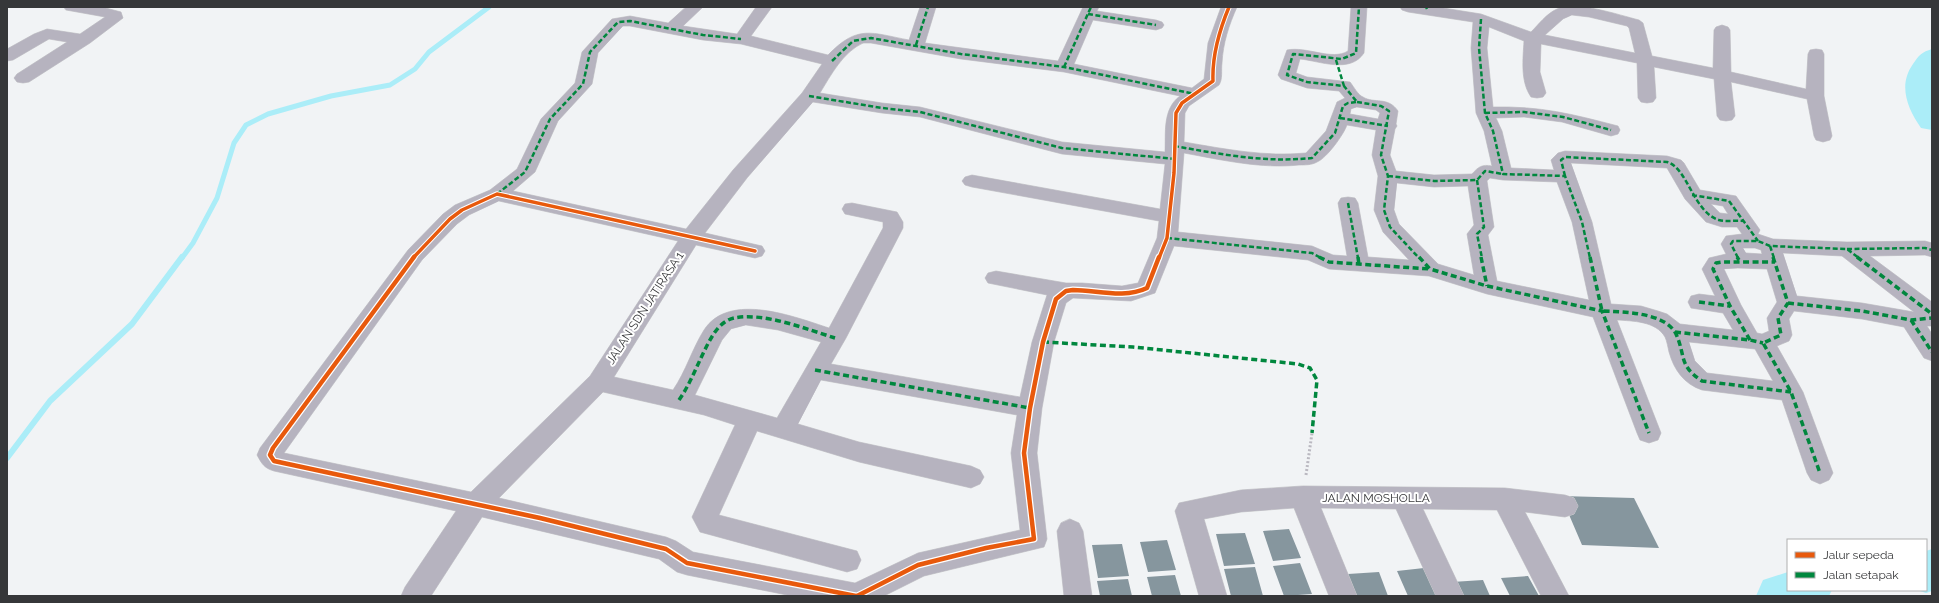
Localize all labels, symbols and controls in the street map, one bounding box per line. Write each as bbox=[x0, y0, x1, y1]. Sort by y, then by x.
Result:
street label: JALAN SDN JATIRASA 1 bbox=[603, 249, 687, 367]
street label: JALAN MOSHOLLA bbox=[1322, 491, 1430, 505]
legend bbox=[1787, 539, 1927, 591]
text: Jalur sepeda bbox=[1823, 548, 1894, 562]
text: Jalan setapak bbox=[1823, 568, 1899, 582]

